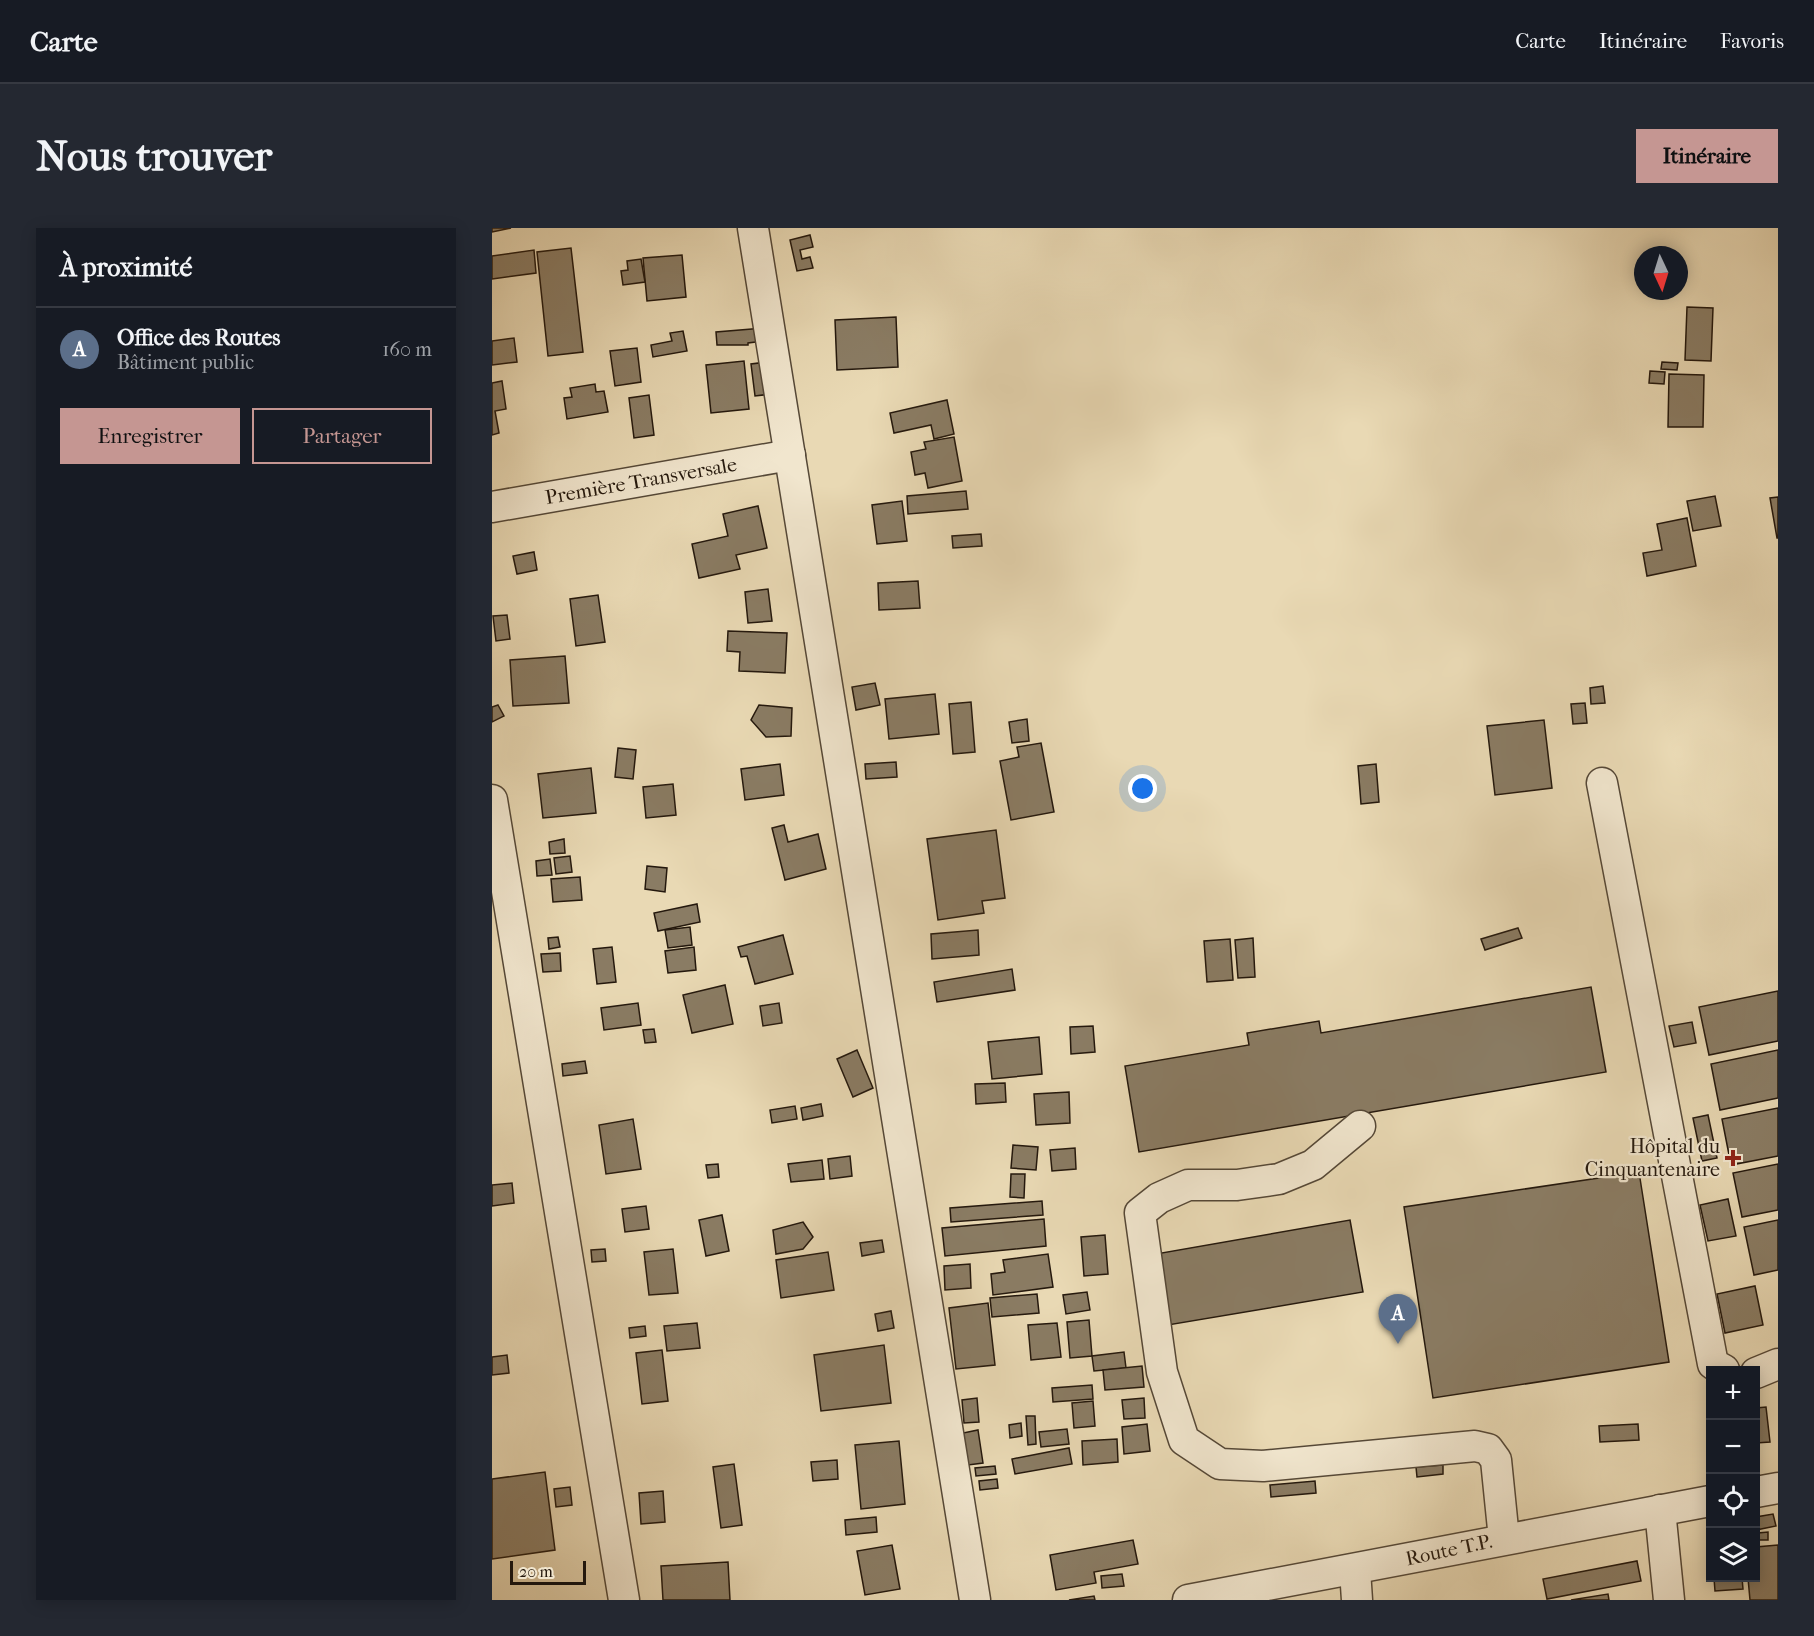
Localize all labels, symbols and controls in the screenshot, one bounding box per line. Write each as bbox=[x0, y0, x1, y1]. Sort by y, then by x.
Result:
text: Carte bbox=[30, 25, 98, 58]
text: Carte bbox=[1515, 29, 1566, 53]
text: Itinéraire bbox=[1599, 29, 1687, 53]
text: Favoris bbox=[1720, 29, 1784, 53]
button: Itinéraire bbox=[1636, 129, 1778, 183]
text: Nous trouver bbox=[36, 132, 272, 181]
north arrow bbox=[1634, 246, 1688, 300]
text: À proximité bbox=[60, 252, 192, 283]
text: Office des Routes bbox=[117, 325, 281, 351]
text: A bbox=[73, 338, 86, 361]
text: 160 m bbox=[382, 338, 432, 361]
text: Bâtiment public bbox=[117, 351, 254, 374]
button: Enregistrer bbox=[60, 408, 240, 464]
button: Partager bbox=[252, 408, 432, 464]
street label: Première Transversale bbox=[543, 453, 739, 509]
your location bbox=[1128, 774, 1157, 803]
place label: Hôpital du Cinquantenaire bbox=[1585, 1135, 1721, 1181]
marker: Hôpital du Cinquantenaire bbox=[1724, 1149, 1742, 1167]
pin: A bbox=[1378, 1294, 1418, 1344]
map controls bbox=[1706, 1366, 1760, 1582]
button: + bbox=[1706, 1366, 1760, 1420]
button: − bbox=[1706, 1420, 1760, 1474]
button: locate bbox=[1706, 1474, 1760, 1528]
button: layers bbox=[1706, 1528, 1760, 1582]
street label: Route T.P. bbox=[1404, 1530, 1495, 1570]
scale bar bbox=[510, 1558, 586, 1586]
text: 20 m bbox=[519, 1562, 553, 1581]

